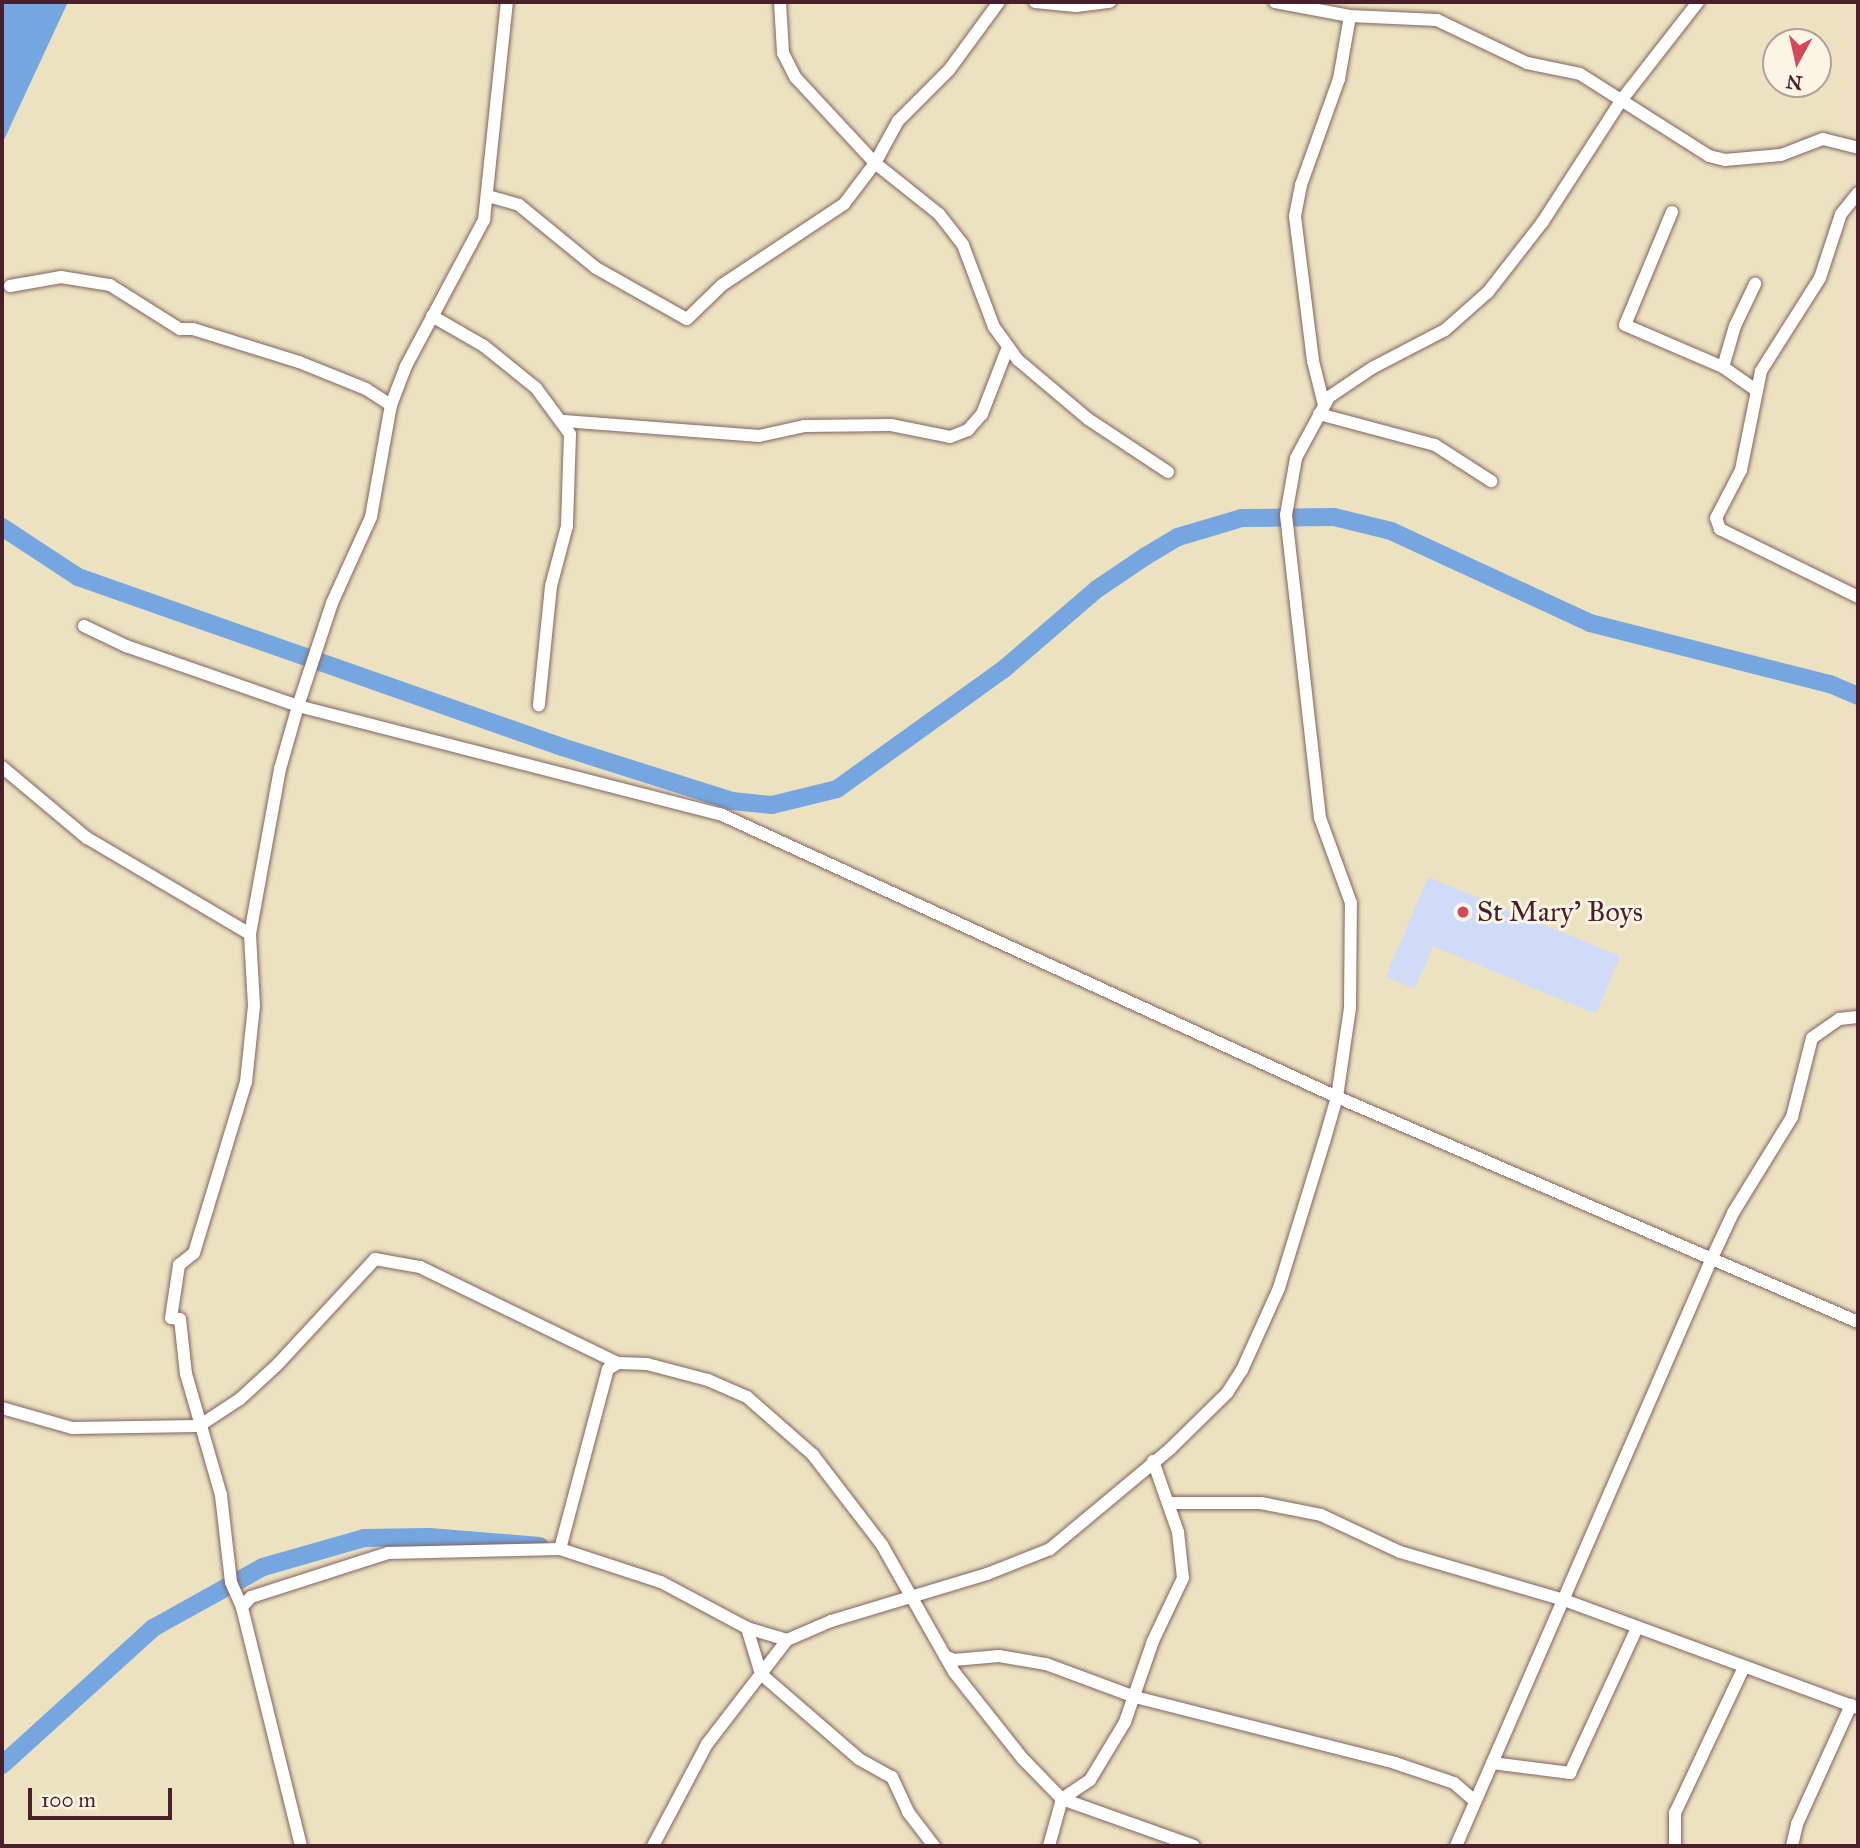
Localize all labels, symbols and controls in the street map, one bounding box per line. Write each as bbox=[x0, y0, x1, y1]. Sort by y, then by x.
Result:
north arrow bbox=[1762, 28, 1832, 98]
text: N bbox=[1785, 70, 1804, 95]
place label: St Mary' Boys bbox=[1477, 895, 1643, 929]
marker: St Mary' Boys bbox=[1455, 904, 1471, 920]
scale bar bbox=[32, 1774, 175, 1818]
text: 100 m bbox=[41, 1787, 96, 1813]

